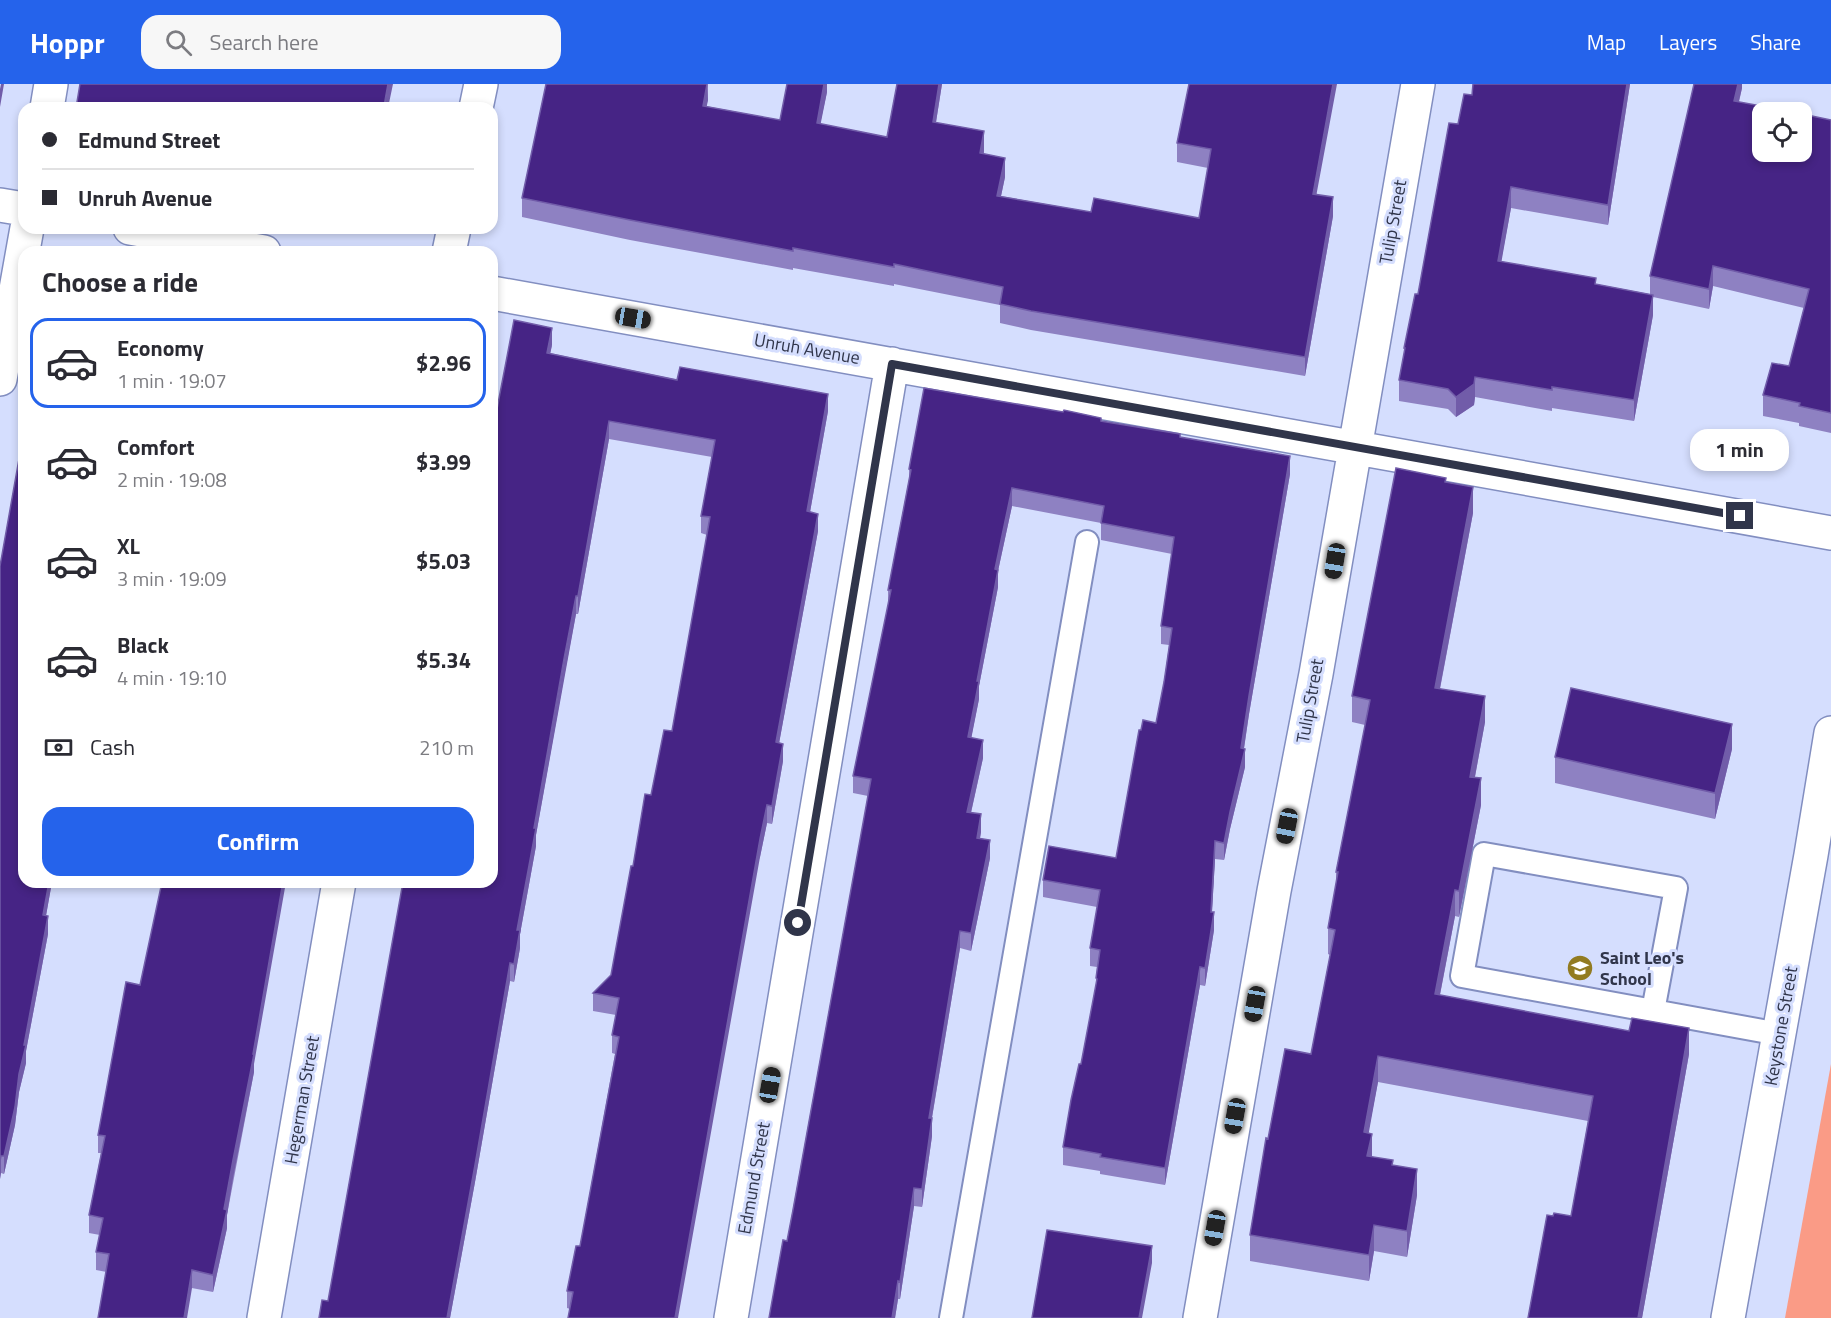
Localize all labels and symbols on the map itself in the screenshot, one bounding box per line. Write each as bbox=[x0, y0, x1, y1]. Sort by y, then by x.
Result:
street label: Tulip Street bbox=[1372, 177, 1413, 266]
car bbox=[614, 306, 652, 330]
street label: Unruh Avenue bbox=[752, 326, 862, 371]
callout: 1 min bbox=[1690, 429, 1790, 471]
route end bbox=[1726, 502, 1753, 529]
car bbox=[1323, 542, 1347, 580]
street label: Tulip Street bbox=[1289, 656, 1330, 745]
car bbox=[1275, 807, 1299, 845]
route start bbox=[784, 909, 811, 936]
place label: Saint Leo's School bbox=[1600, 944, 1684, 992]
school or university icon: Saint Leo's School bbox=[1565, 953, 1595, 983]
street label: Keystone Street bbox=[1757, 963, 1804, 1088]
car bbox=[1243, 985, 1267, 1023]
street label: Hegerman Street bbox=[277, 1033, 326, 1166]
car bbox=[758, 1066, 782, 1104]
car bbox=[1223, 1097, 1247, 1135]
street label: Edmund Street bbox=[730, 1119, 777, 1236]
car bbox=[1203, 1209, 1227, 1247]

